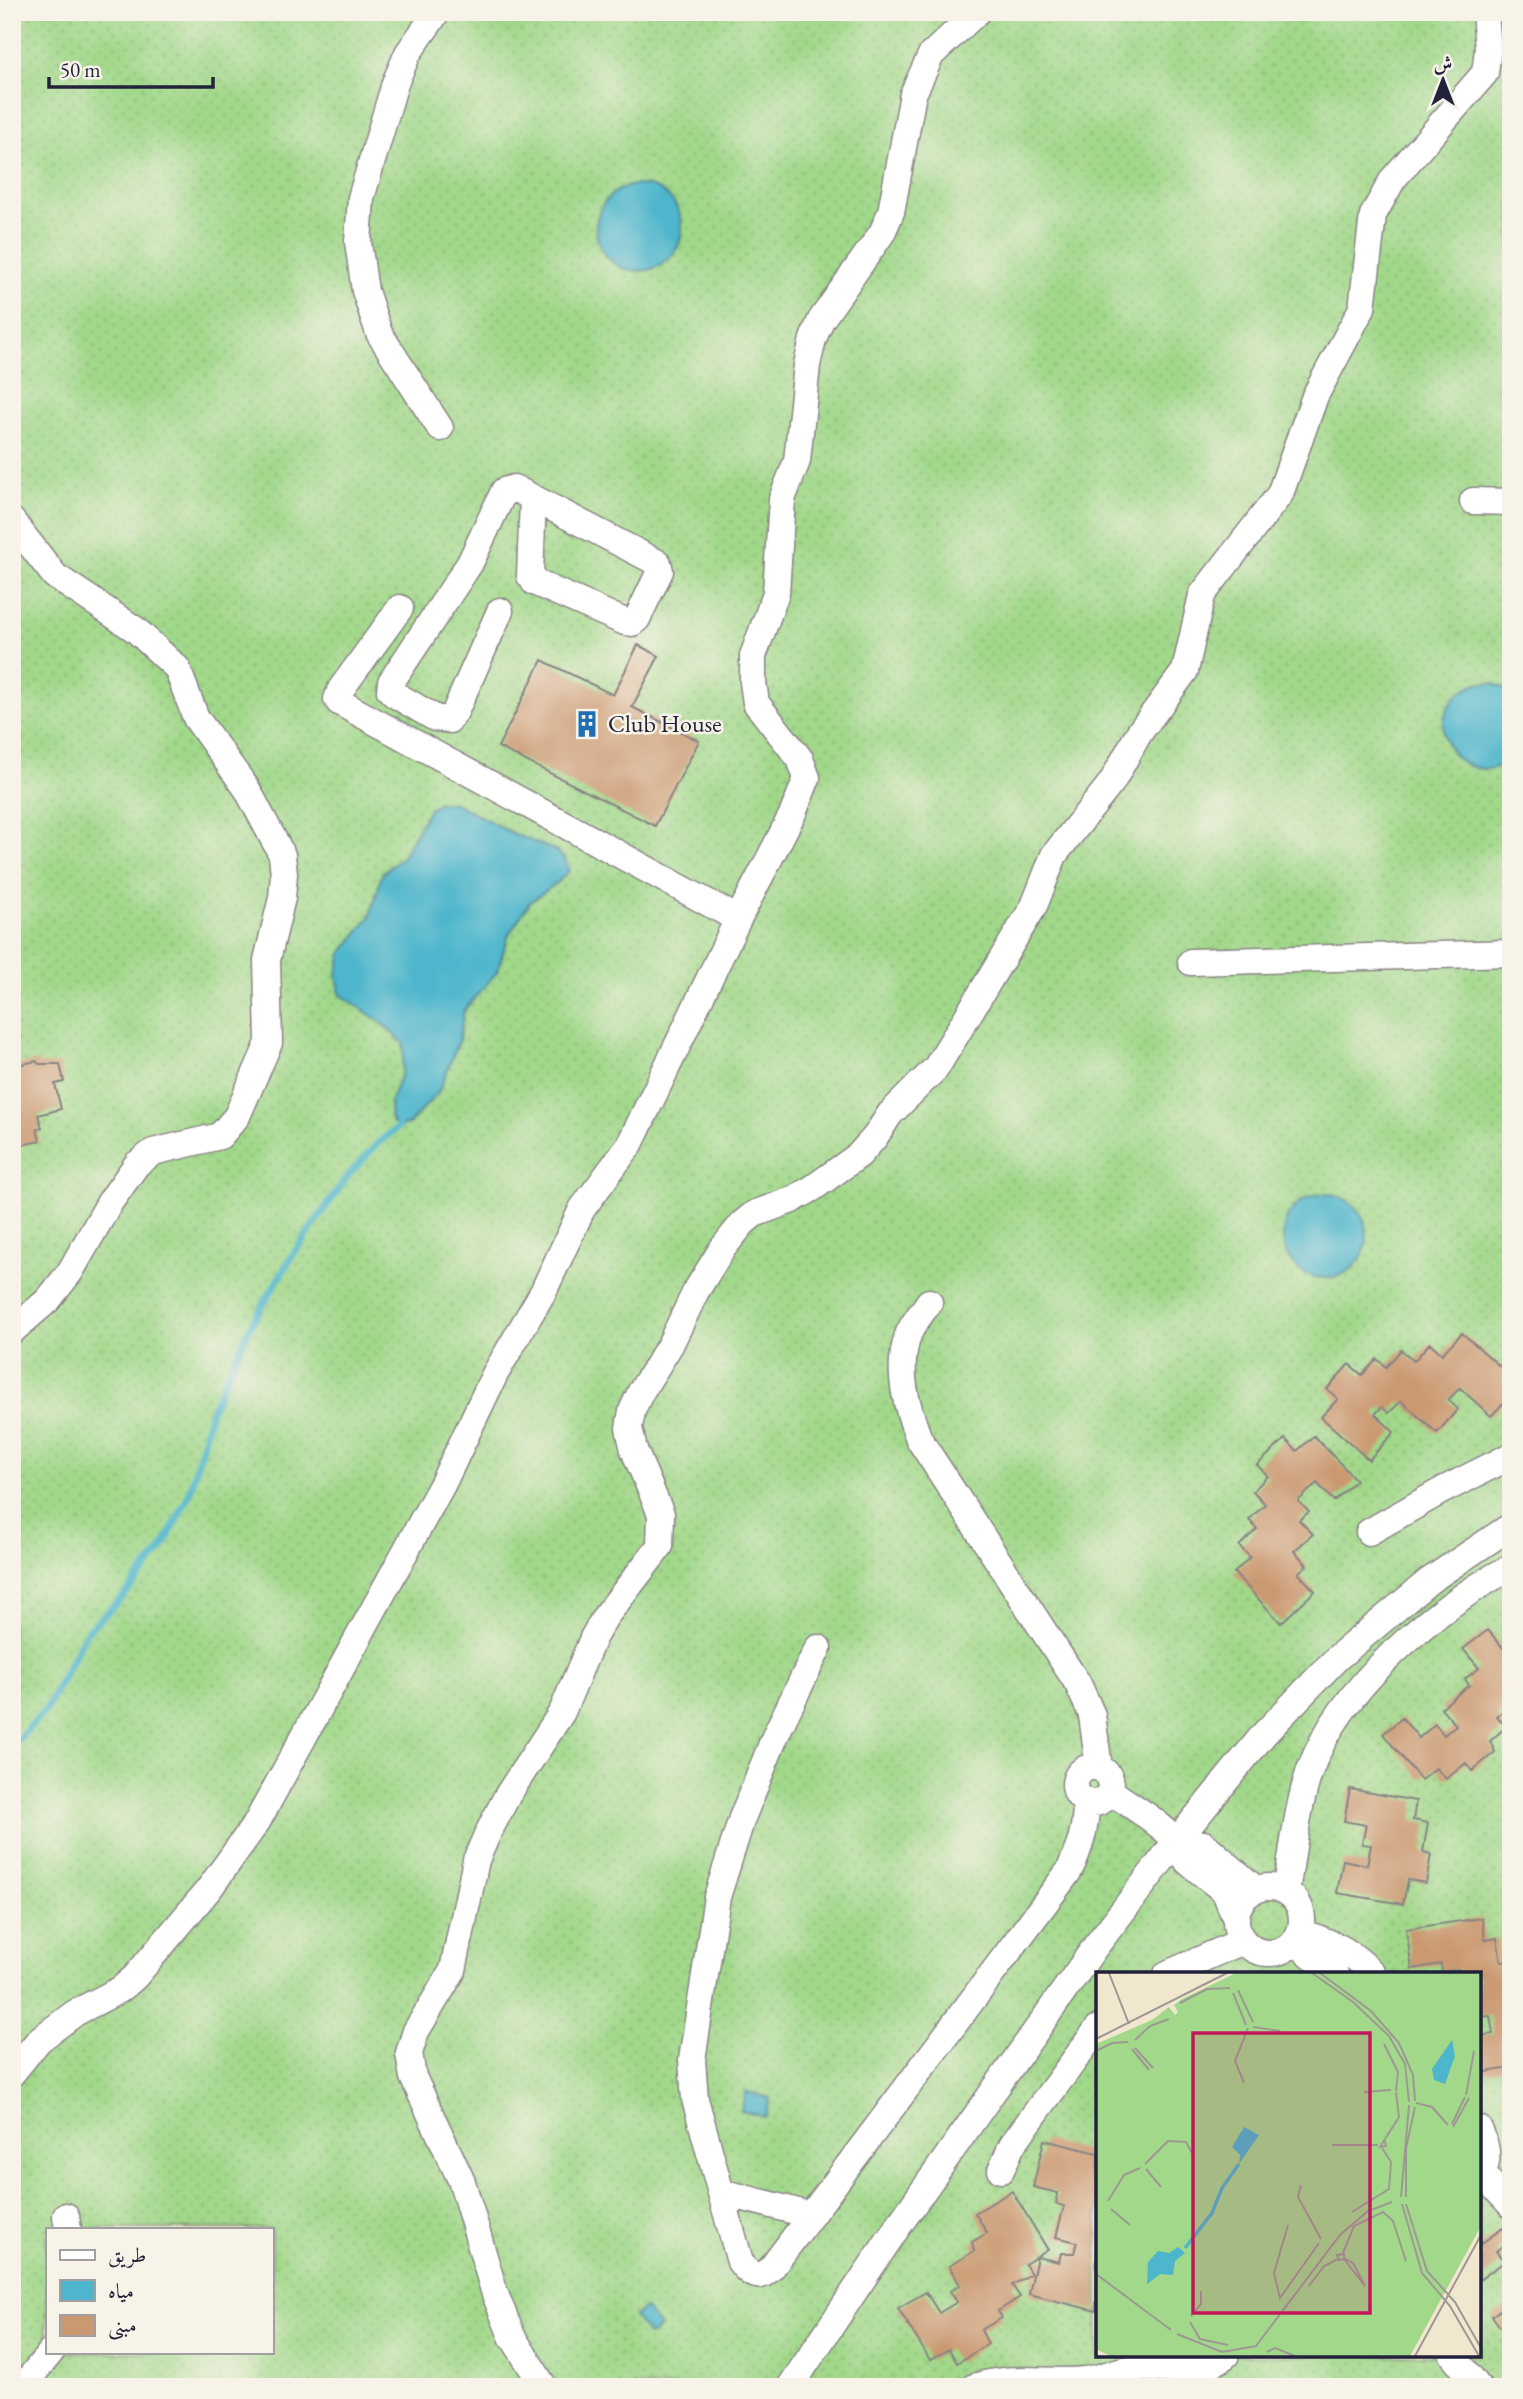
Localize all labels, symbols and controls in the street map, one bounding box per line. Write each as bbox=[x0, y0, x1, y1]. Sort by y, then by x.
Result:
scale bar bbox=[49, 46, 214, 90]
north arrow bbox=[1408, 46, 1478, 116]
text: ش bbox=[1434, 51, 1452, 76]
text: 50 m bbox=[60, 56, 101, 83]
place label: Club House bbox=[608, 708, 722, 739]
building icon: Club House bbox=[572, 709, 602, 739]
inset map bbox=[1096, 1972, 1481, 2357]
legend bbox=[46, 2228, 273, 2354]
text: طريق bbox=[108, 2241, 146, 2268]
text: مياه bbox=[108, 2277, 134, 2304]
text: مبنى bbox=[108, 2311, 137, 2340]

